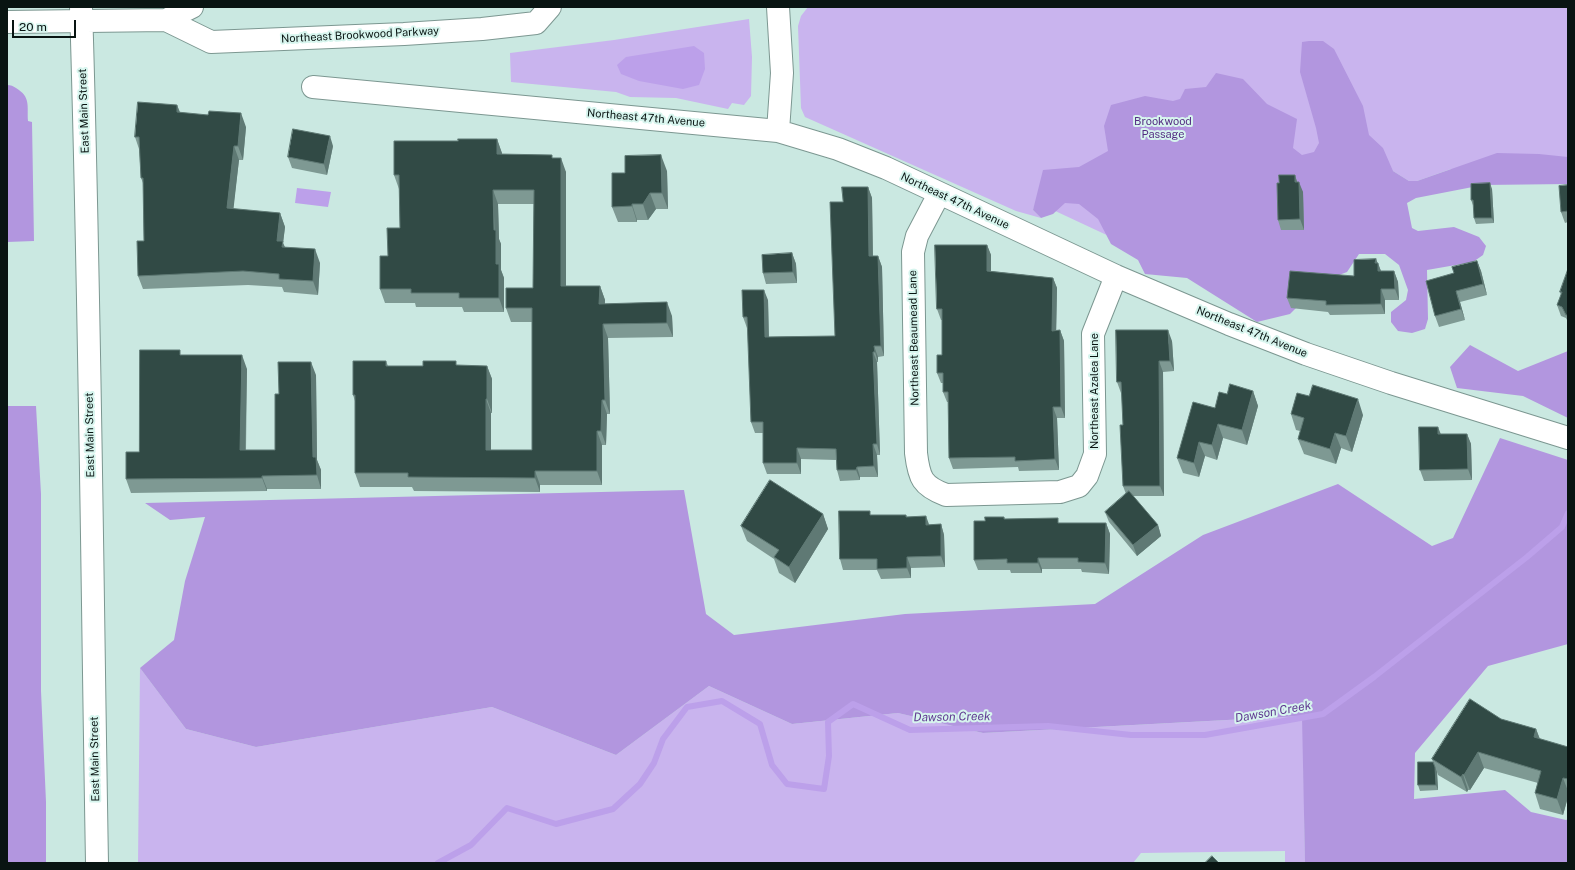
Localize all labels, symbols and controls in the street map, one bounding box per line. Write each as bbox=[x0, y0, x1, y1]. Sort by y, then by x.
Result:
scale bar bbox=[14, 12, 78, 38]
text: 20 m bbox=[19, 20, 47, 34]
street label: Northeast Brookwood Parkway bbox=[281, 24, 439, 46]
street label: East Main Street bbox=[76, 68, 92, 154]
street label: Northeast 47th Avenue bbox=[586, 106, 706, 130]
park label: Brookwood Passage bbox=[1134, 115, 1192, 141]
street label: Northeast 47th Avenue bbox=[899, 170, 1011, 232]
street label: Northeast Beaumead Lane bbox=[906, 270, 922, 406]
street label: Northeast 47th Avenue bbox=[1195, 304, 1309, 360]
street label: Northeast Azalea Lane bbox=[1088, 333, 1102, 449]
street label: East Main Street bbox=[83, 392, 97, 478]
water label: Dawson Creek bbox=[1234, 698, 1312, 726]
water label: Dawson Creek bbox=[913, 709, 991, 725]
street label: East Main Street bbox=[88, 716, 102, 802]

